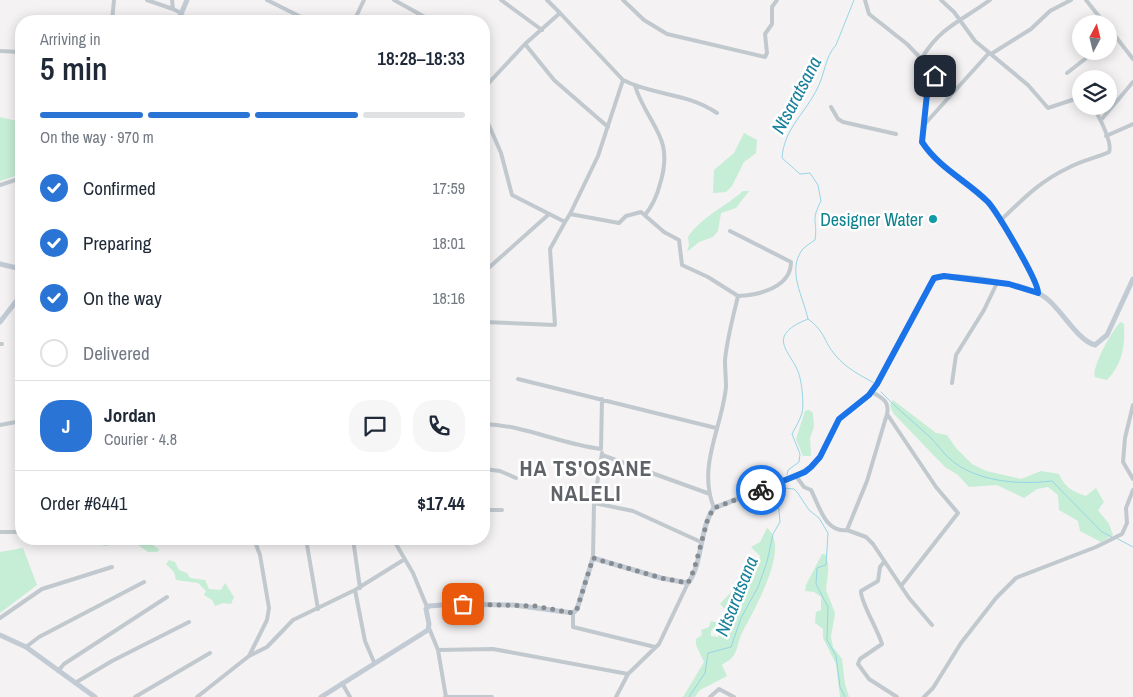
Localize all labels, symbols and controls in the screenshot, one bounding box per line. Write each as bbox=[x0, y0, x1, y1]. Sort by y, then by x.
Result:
north arrow bbox=[1072, 15, 1118, 60]
map controls bbox=[1072, 15, 1117, 115]
text: Arriving in bbox=[40, 28, 101, 50]
text: 18:28–18:33 bbox=[377, 45, 465, 71]
text: 5 min bbox=[40, 47, 108, 90]
water label: Ntsaratsana bbox=[765, 52, 827, 138]
pin bbox=[914, 55, 956, 97]
icon: home bbox=[921, 62, 949, 90]
button: layers bbox=[1072, 70, 1117, 115]
text: On the way · 970 m bbox=[40, 126, 154, 148]
icon: check bbox=[40, 174, 68, 202]
text: Confirmed bbox=[83, 175, 156, 201]
text: 17:59 bbox=[432, 177, 465, 199]
place label: Designer Water bbox=[820, 207, 923, 232]
marker: Designer Water bbox=[927, 213, 939, 225]
icon: check bbox=[40, 229, 68, 257]
text: Preparing bbox=[83, 230, 151, 256]
text: 18:01 bbox=[432, 232, 465, 254]
icon: check bbox=[40, 284, 68, 312]
text: On the way bbox=[83, 285, 162, 311]
text: 18:16 bbox=[432, 287, 465, 309]
text: Delivered bbox=[83, 340, 150, 366]
button: chat bbox=[349, 400, 401, 452]
button: phone bbox=[413, 400, 465, 452]
text: Jordan bbox=[104, 402, 156, 428]
text: J bbox=[62, 413, 70, 439]
text: Courier · 4.8 bbox=[104, 428, 177, 450]
district label: HA TS'OSANE NALELI bbox=[520, 453, 652, 508]
courier bbox=[736, 465, 786, 515]
icon: bike bbox=[747, 476, 775, 504]
text: Order #6441 bbox=[40, 490, 127, 516]
text: $17.44 bbox=[417, 490, 465, 516]
water label: Ntsaratsana bbox=[708, 552, 764, 640]
pin bbox=[442, 583, 484, 625]
icon: bag bbox=[449, 590, 477, 618]

